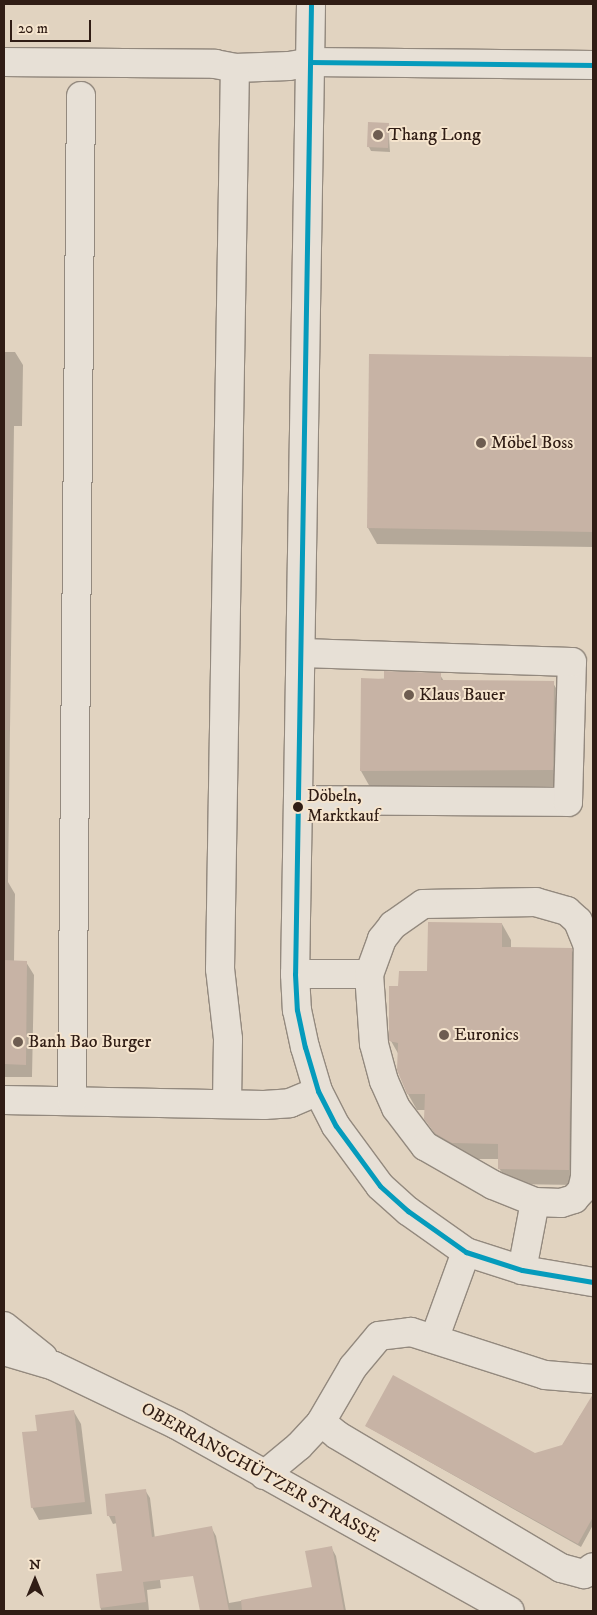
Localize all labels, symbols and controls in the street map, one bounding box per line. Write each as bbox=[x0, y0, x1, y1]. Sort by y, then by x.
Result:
scale bar bbox=[12, 10, 94, 42]
text: 20 m bbox=[18, 19, 48, 38]
place label: Thang Long bbox=[388, 124, 481, 146]
marker: Thang Long bbox=[372, 129, 384, 141]
place label: Möbel Boss bbox=[491, 432, 573, 454]
marker: Möbel Boss bbox=[475, 437, 487, 449]
place label: Klaus Bauer bbox=[419, 684, 505, 706]
marker: Klaus Bauer bbox=[403, 689, 415, 701]
place label: Döbeln, Marktkauf bbox=[307, 787, 379, 827]
marker: Döbeln, Marktkauf bbox=[293, 802, 303, 812]
place label: Euronics bbox=[454, 1024, 519, 1046]
marker: Euronics bbox=[438, 1029, 450, 1041]
place label: Banh Bao Burger bbox=[28, 1031, 151, 1053]
marker: Banh Bao Burger bbox=[12, 1036, 24, 1048]
street label: OBERRANSCHÜTZER STRASSE bbox=[137, 1398, 383, 1548]
north arrow bbox=[10, 1555, 60, 1605]
text: N bbox=[29, 1556, 41, 1574]

